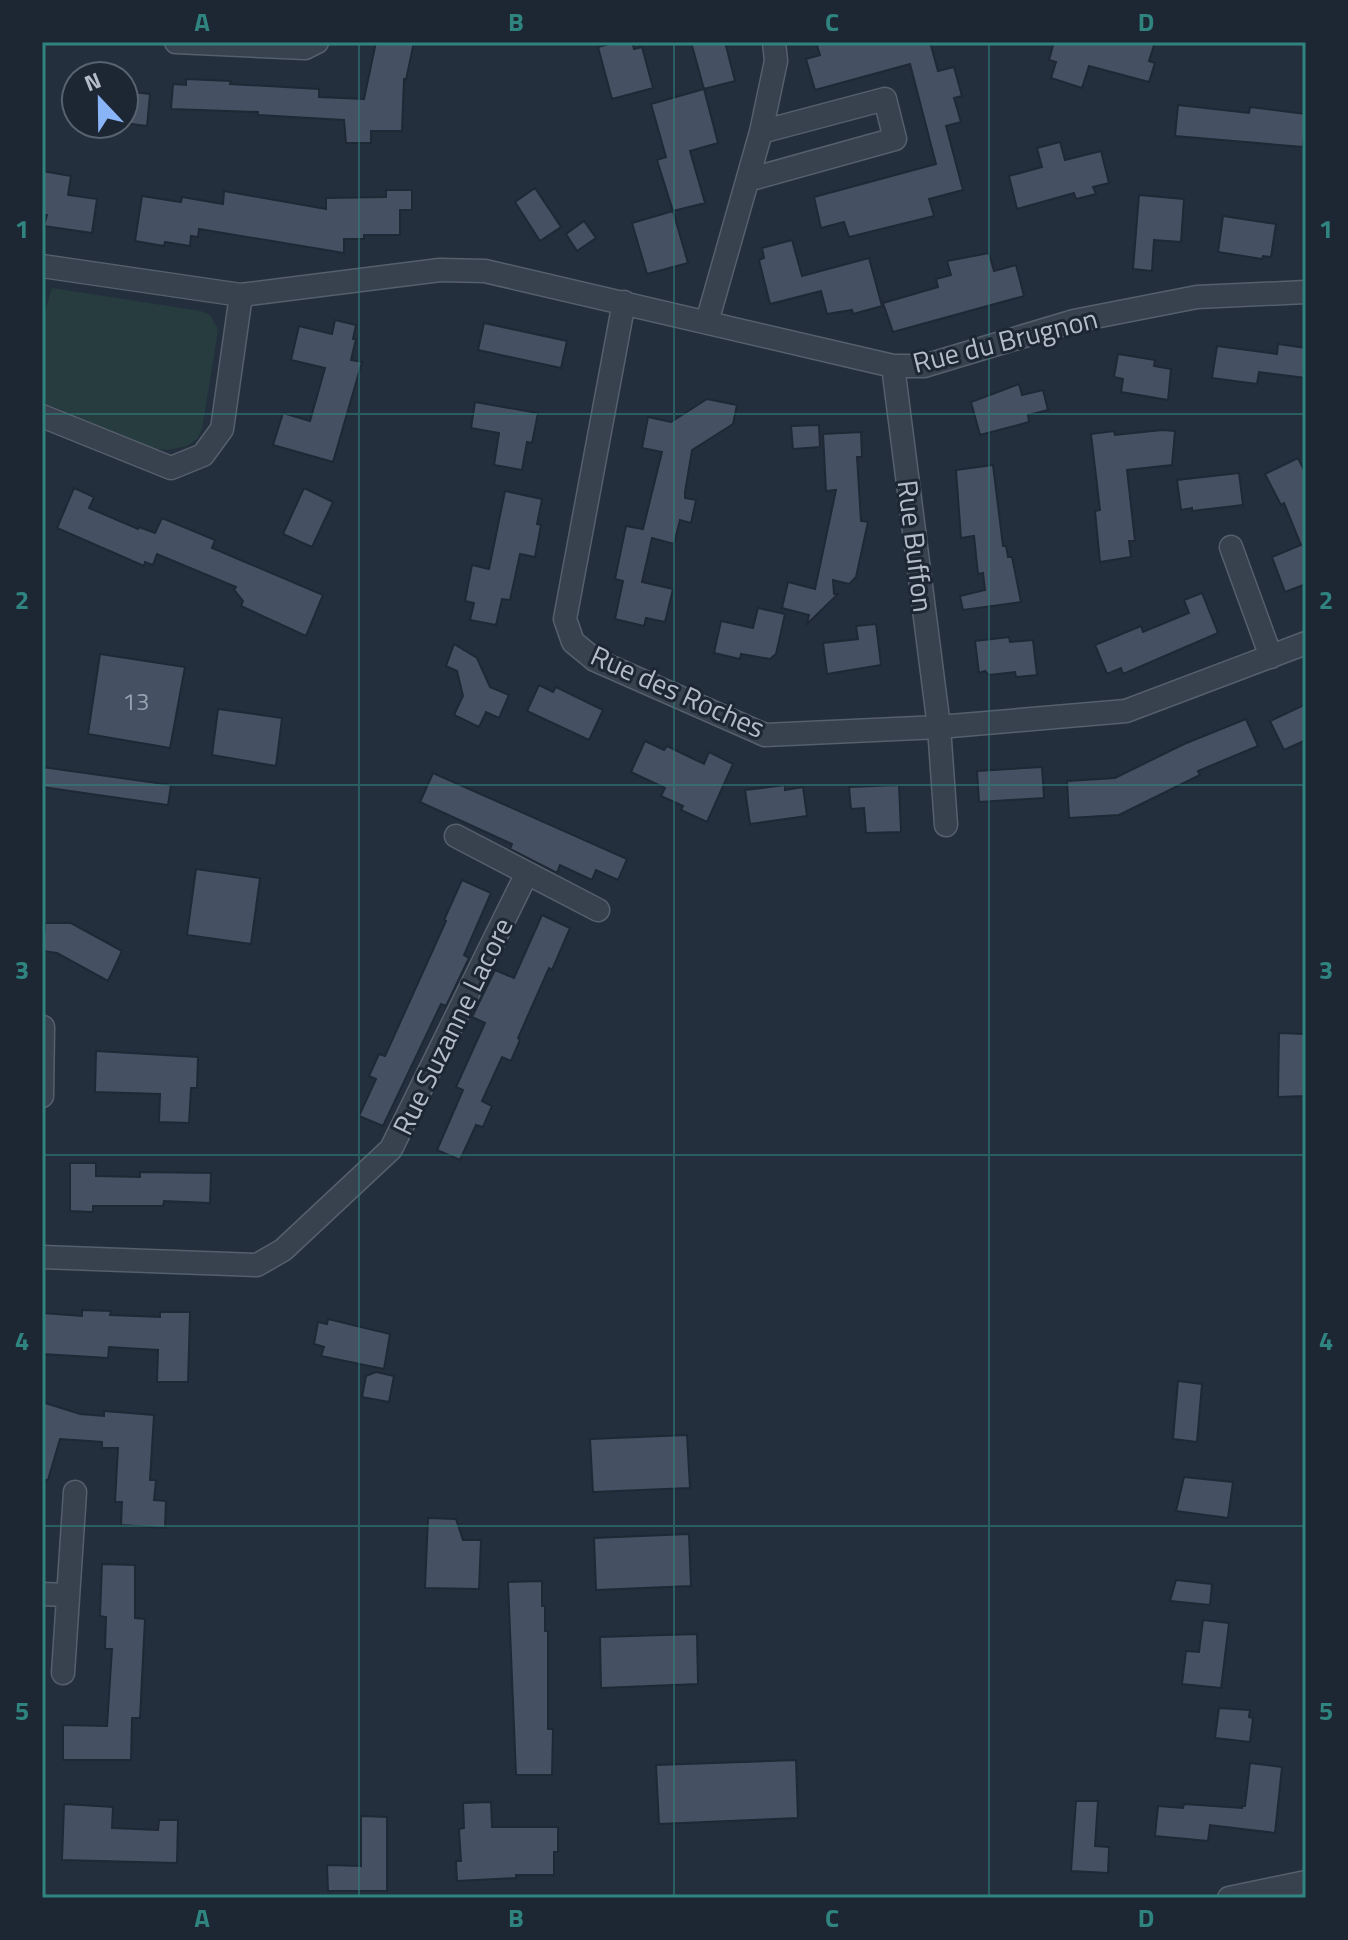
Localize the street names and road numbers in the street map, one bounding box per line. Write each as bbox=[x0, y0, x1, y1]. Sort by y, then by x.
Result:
street label: Rue du Brugnon bbox=[908, 296, 1102, 384]
street label: Rue Buffon bbox=[887, 478, 945, 614]
street label: Rue des Roches bbox=[584, 633, 772, 749]
street label: Rue Suzanne Lacore bbox=[381, 910, 523, 1142]

